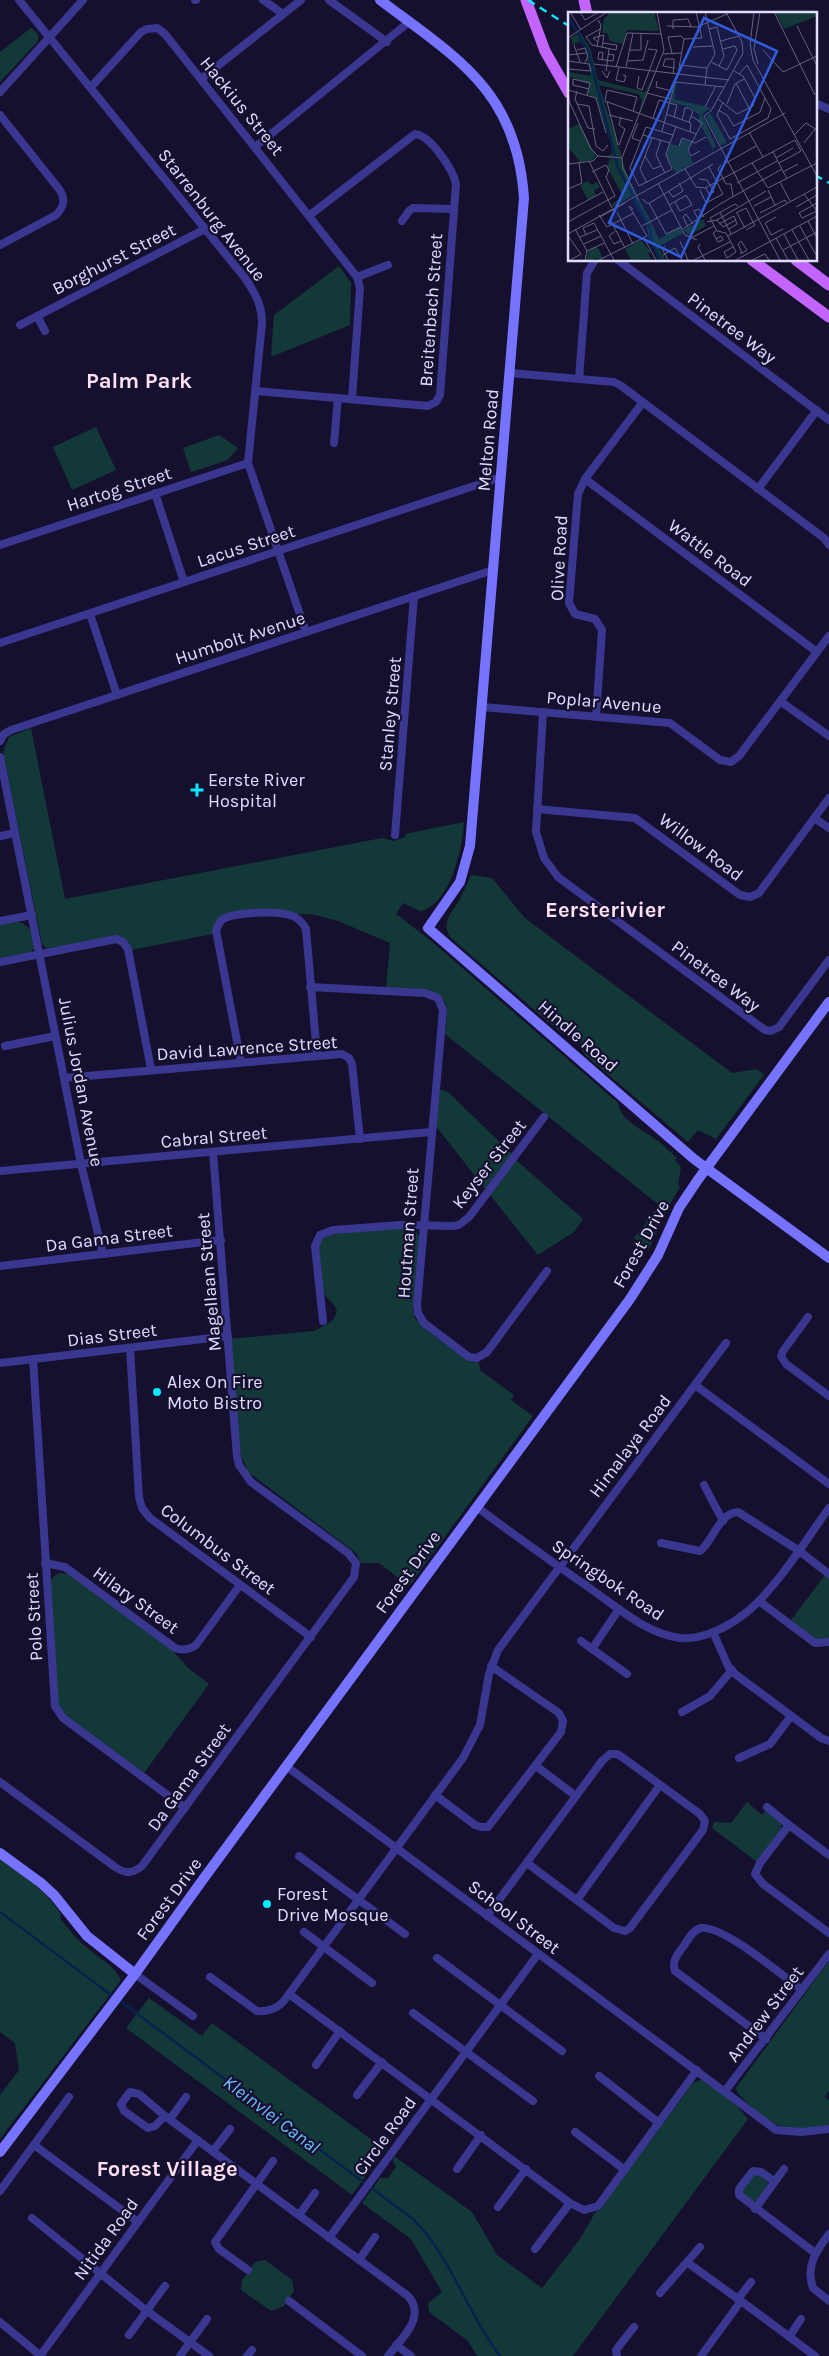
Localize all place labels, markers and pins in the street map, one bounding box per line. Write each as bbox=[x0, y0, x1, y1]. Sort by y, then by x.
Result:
place label: Eerste River Hospital bbox=[208, 769, 305, 812]
marker: Eerste River Hospital bbox=[190, 783, 204, 797]
place label: Alex On Fire Moto Bistro bbox=[167, 1371, 262, 1414]
marker: Alex On Fire Moto Bistro bbox=[151, 1386, 163, 1398]
place label: Forest Drive Mosque bbox=[277, 1883, 389, 1926]
marker: Forest Drive Mosque bbox=[261, 1898, 273, 1910]

